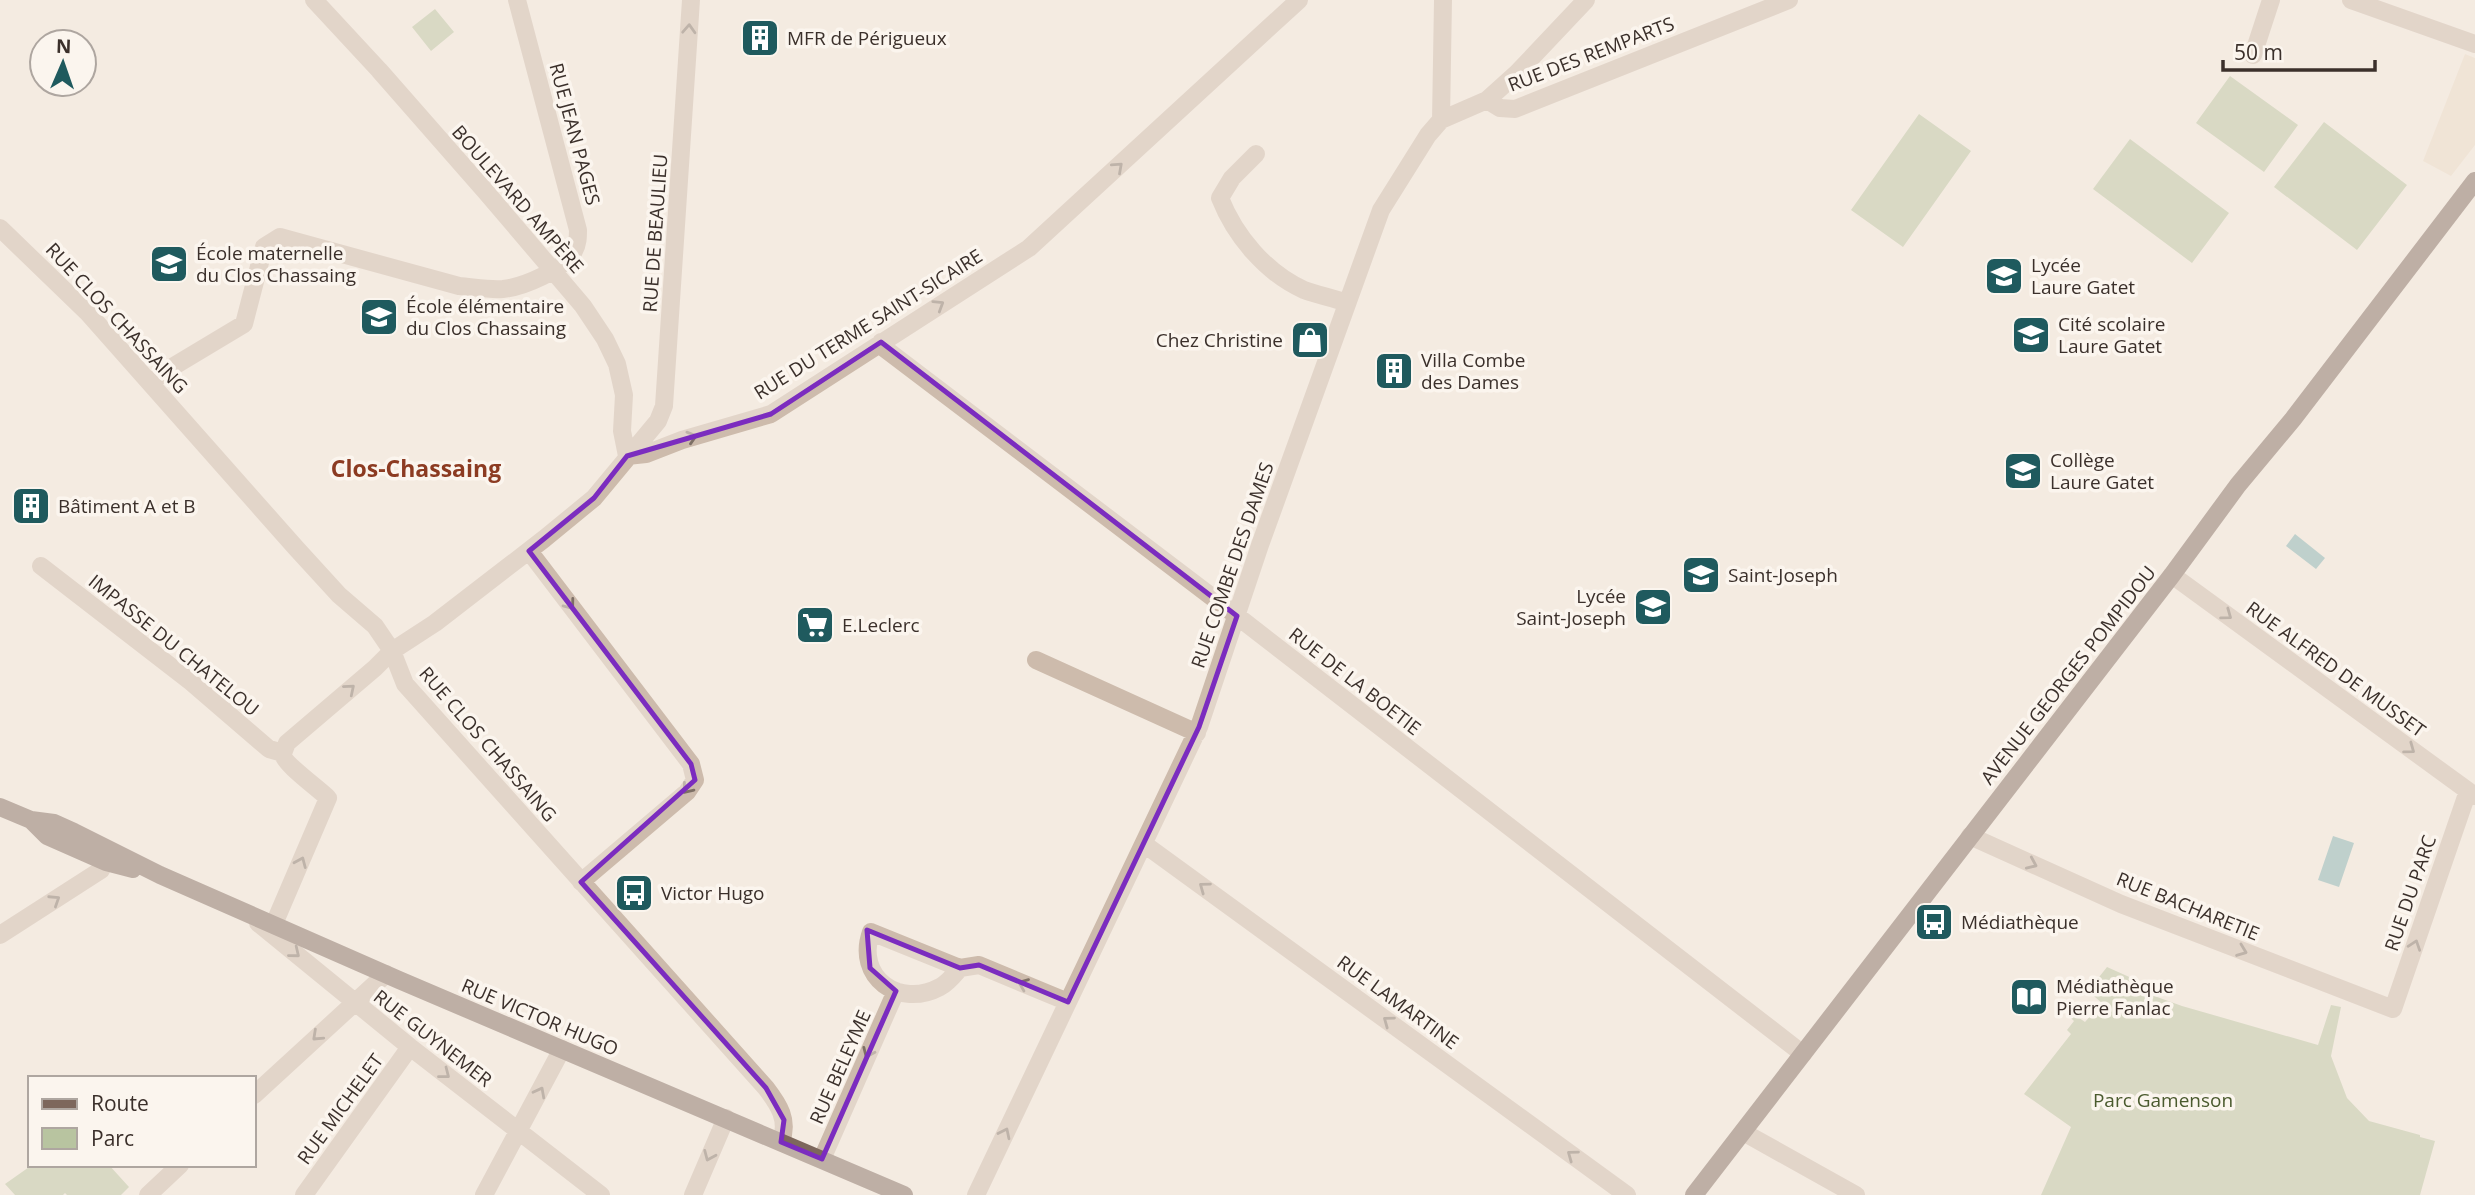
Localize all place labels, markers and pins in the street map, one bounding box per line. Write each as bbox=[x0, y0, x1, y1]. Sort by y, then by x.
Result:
building icon: MFR de Périgueux bbox=[739, 17, 781, 59]
place label: MFR de Périgueux bbox=[787, 25, 947, 51]
place label: École maternelle du Clos Chassaing bbox=[196, 240, 356, 288]
school or university icon: École maternelle du Clos Chassaing bbox=[148, 243, 190, 285]
place label: Lycée Laure Gatet bbox=[2031, 252, 2135, 300]
school or university icon: Lycée Laure Gatet bbox=[1983, 255, 2025, 297]
place label: École élémentaire du Clos Chassaing bbox=[406, 293, 566, 341]
school or university icon: École élémentaire du Clos Chassaing bbox=[358, 296, 400, 338]
place label: Cité scolaire Laure Gatet bbox=[2058, 311, 2165, 359]
school or university icon: Cité scolaire Laure Gatet bbox=[2010, 314, 2052, 356]
shop icon: Chez Christine bbox=[1289, 319, 1331, 361]
place label: Chez Christine bbox=[1156, 327, 1283, 353]
place label: Villa Combe des Dames bbox=[1421, 347, 1526, 395]
building icon: Villa Combe des Dames bbox=[1373, 350, 1415, 392]
place label: Collège Laure Gatet bbox=[2050, 447, 2154, 495]
school or university icon: Collège Laure Gatet bbox=[2002, 450, 2044, 492]
building icon: Bâtiment A et B bbox=[10, 485, 52, 527]
place label: Bâtiment A et B bbox=[58, 493, 196, 519]
school or university icon: Saint-Joseph bbox=[1680, 554, 1722, 596]
place label: Saint-Joseph bbox=[1728, 562, 1838, 588]
place label: Lycée Saint-Joseph bbox=[1516, 583, 1626, 631]
school or university icon: Lycée Saint-Joseph bbox=[1632, 586, 1674, 628]
supermarket icon: E.Leclerc bbox=[794, 604, 836, 646]
place label: E.Leclerc bbox=[842, 612, 920, 638]
bus stop icon: Victor Hugo bbox=[613, 872, 655, 914]
place label: Victor Hugo bbox=[661, 880, 765, 906]
bus stop icon: Médiathèque bbox=[1913, 901, 1955, 943]
place label: Médiathèque bbox=[1961, 909, 2079, 935]
place label: Médiathèque Pierre Fanlac bbox=[2056, 973, 2174, 1021]
library icon: Médiathèque Pierre Fanlac bbox=[2008, 976, 2050, 1018]

